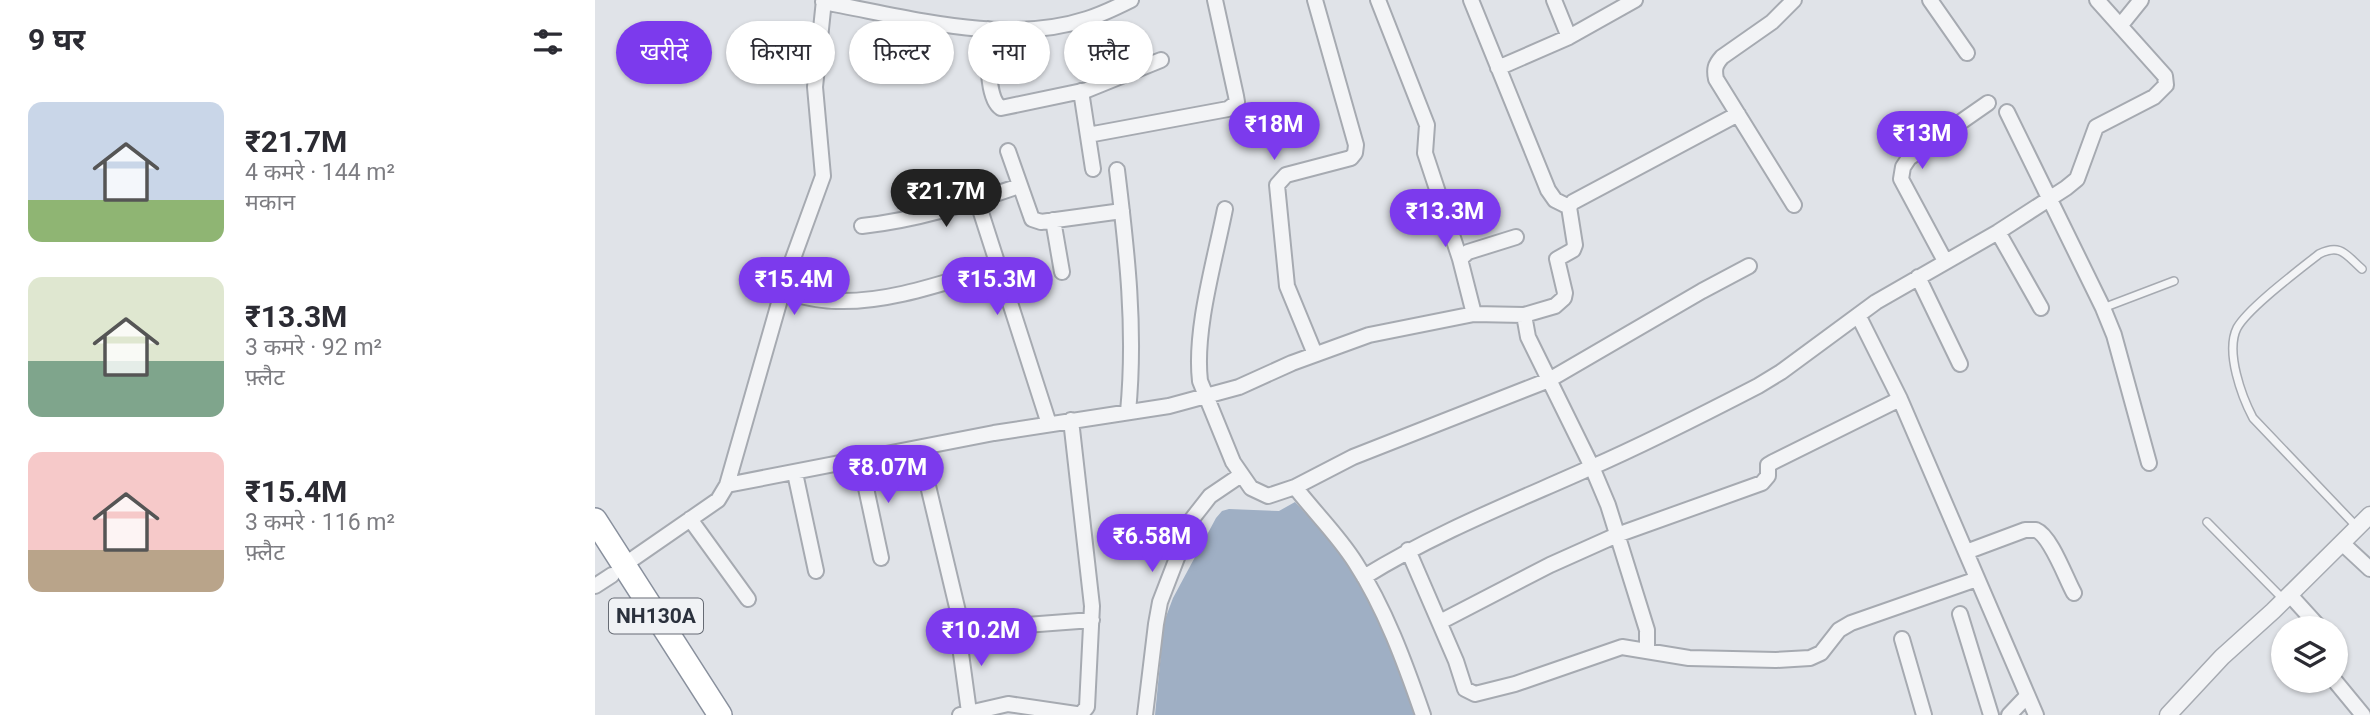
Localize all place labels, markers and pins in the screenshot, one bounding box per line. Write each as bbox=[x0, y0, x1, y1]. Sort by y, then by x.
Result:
pin: ₹18M bbox=[1233, 102, 1315, 162]
pin: ₹13M bbox=[1881, 111, 1963, 171]
pin: ₹21.7M bbox=[889, 170, 1003, 229]
pin: ₹13.3M bbox=[1388, 190, 1502, 249]
pin: ₹15.4M bbox=[737, 258, 851, 317]
pin: ₹15.3M bbox=[940, 258, 1054, 317]
pin: ₹8.07M bbox=[831, 446, 945, 505]
pin: ₹6.58M bbox=[1095, 514, 1209, 574]
pin: ₹10.2M bbox=[924, 608, 1038, 668]

